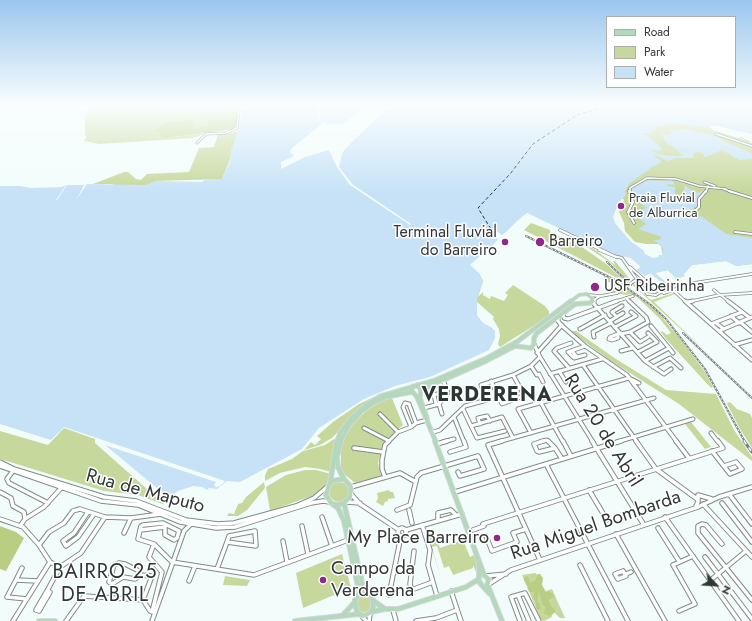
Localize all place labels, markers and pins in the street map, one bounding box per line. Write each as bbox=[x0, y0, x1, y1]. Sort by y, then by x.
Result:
place label: Praia Fluvial de Alburrica bbox=[629, 191, 698, 222]
marker: Praia Fluvial de Alburrica bbox=[616, 201, 626, 211]
place label: Terminal Fluvial do Barreiro bbox=[394, 223, 497, 261]
place label: Barreiro bbox=[549, 232, 603, 252]
marker: Barreiro bbox=[534, 236, 546, 248]
marker: Terminal Fluvial do Barreiro bbox=[500, 237, 510, 247]
place label: USF Ribeirinha bbox=[604, 277, 704, 297]
marker: USF Ribeirinha bbox=[589, 281, 601, 293]
place label: My Place Barreiro bbox=[347, 527, 489, 549]
marker: My Place Barreiro bbox=[492, 533, 502, 543]
place label: Campo da Verderena bbox=[331, 558, 415, 602]
marker: Campo da Verderena bbox=[318, 575, 328, 585]

